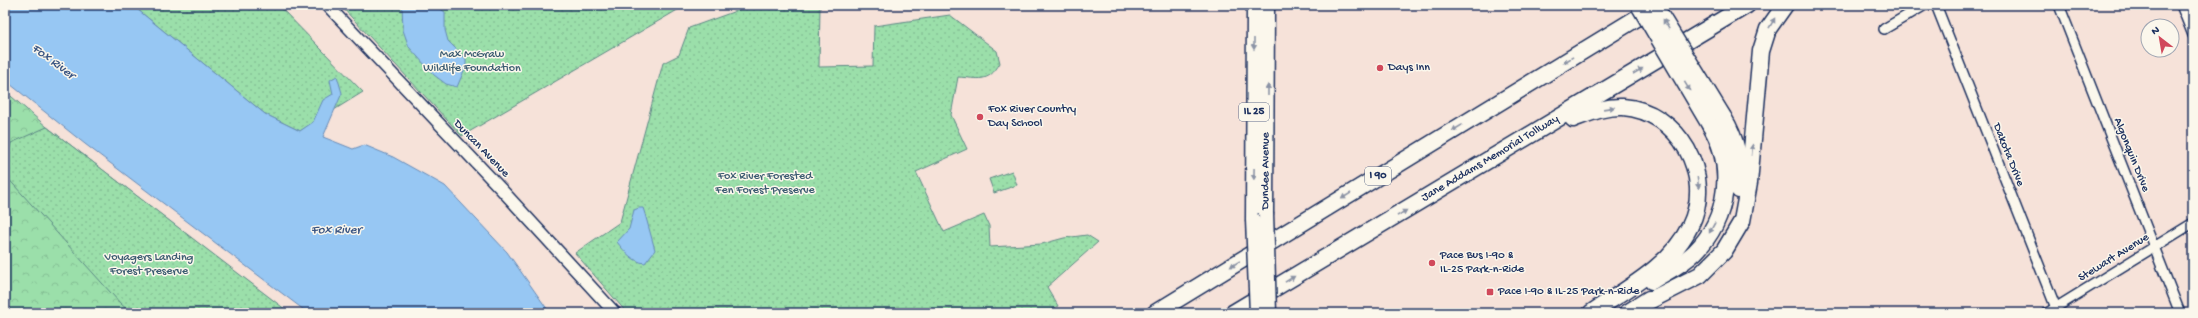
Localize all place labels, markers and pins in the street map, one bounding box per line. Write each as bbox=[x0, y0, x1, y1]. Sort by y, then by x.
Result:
place label: Days Inn bbox=[1387, 61, 1430, 75]
marker: Days Inn bbox=[1375, 63, 1385, 73]
place label: Fox River Country Day School bbox=[987, 103, 1076, 131]
marker: Fox River Country Day School bbox=[975, 112, 985, 122]
place label: Pace Bus I-90 & IL-25 Park-n-Ride bbox=[1439, 249, 1525, 277]
marker: Pace Bus I-90 & IL-25 Park-n-Ride bbox=[1427, 258, 1437, 268]
place label: Pace I-90 & IL-25 Park-n-Ride bbox=[1497, 285, 1640, 299]
marker: Pace I-90 & IL-25 Park-n-Ride bbox=[1485, 287, 1495, 297]

